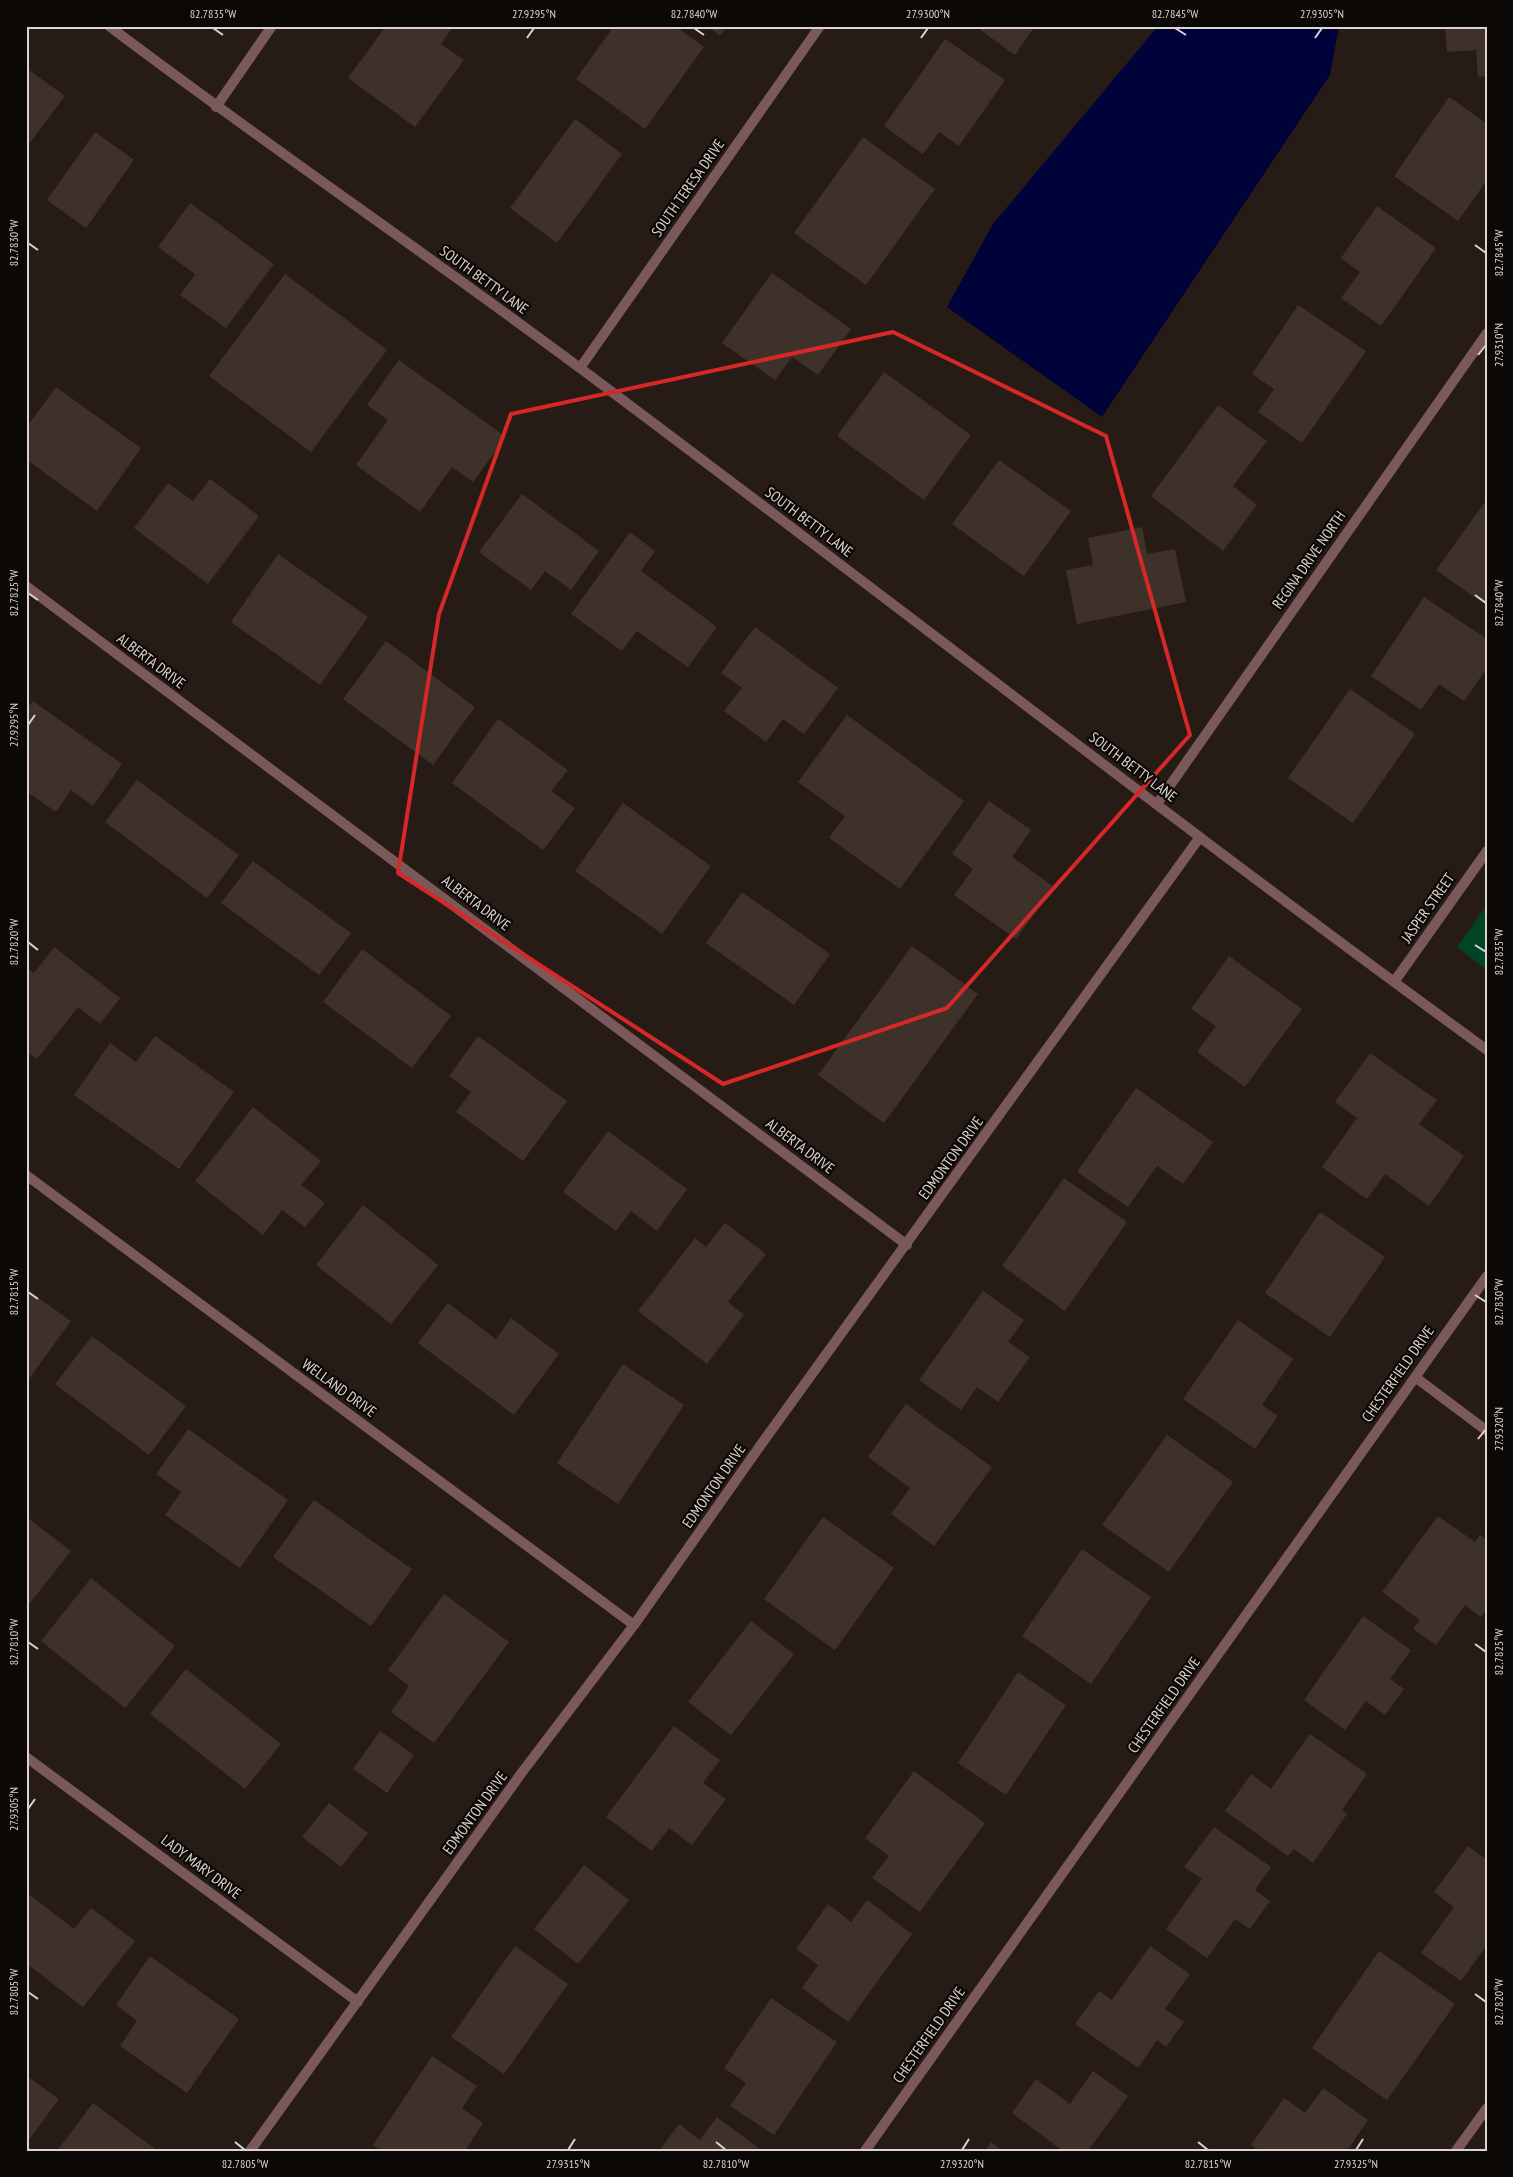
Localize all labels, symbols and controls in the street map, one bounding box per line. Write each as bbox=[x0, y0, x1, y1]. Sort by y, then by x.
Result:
text: 82.7835°W bbox=[190, 6, 236, 21]
text: 27.9295°N bbox=[512, 6, 556, 21]
text: 82.7840°W bbox=[671, 6, 717, 21]
text: 27.9300°N bbox=[906, 6, 950, 21]
text: 82.7845°W bbox=[1152, 6, 1198, 21]
text: 27.9305°N bbox=[1300, 6, 1344, 21]
street label: SOUTH TERESA DRIVE bbox=[647, 135, 728, 240]
text: 82.7830°W bbox=[6, 220, 21, 266]
text: 82.7845°W bbox=[1491, 230, 1506, 276]
street label: SOUTH BETTY LANE bbox=[436, 241, 532, 318]
text: 27.9310°N bbox=[1491, 323, 1506, 367]
street label: SOUTH BETTY LANE bbox=[762, 482, 857, 561]
street label: REGINA DRIVE NORTH bbox=[1268, 507, 1349, 612]
text: 82.7825°W bbox=[6, 570, 21, 616]
text: 82.7840°W bbox=[1491, 580, 1506, 626]
street label: ALBERTA DRIVE bbox=[113, 629, 189, 693]
text: 27.9295°N bbox=[6, 703, 21, 747]
street label: SOUTH BETTY LANE bbox=[1086, 727, 1181, 806]
street label: JASPER STREET bbox=[1396, 869, 1459, 947]
street label: ALBERTA DRIVE bbox=[438, 871, 514, 935]
text: 82.7820°W bbox=[6, 919, 21, 965]
text: 82.7835°W bbox=[1491, 929, 1506, 975]
street label: EDMONTON DRIVE bbox=[914, 1113, 987, 1203]
street label: ALBERTA DRIVE bbox=[762, 1114, 838, 1178]
text: 82.7815°W bbox=[6, 1269, 21, 1315]
text: 82.7830°W bbox=[1491, 1279, 1506, 1325]
street label: CHESTERFIELD DRIVE bbox=[1357, 1322, 1438, 1426]
street label: WELLAND DRIVE bbox=[298, 1354, 380, 1421]
text: 27.9320°N bbox=[1491, 1407, 1506, 1451]
street label: EDMONTON DRIVE bbox=[678, 1440, 749, 1531]
text: 82.7810°W bbox=[6, 1619, 21, 1665]
text: 82.7825°W bbox=[1491, 1629, 1506, 1675]
street label: CHESTERFIELD DRIVE bbox=[1123, 1653, 1204, 1757]
street label: EDMONTON DRIVE bbox=[438, 1768, 511, 1858]
text: 27.9305°N bbox=[6, 1787, 21, 1831]
street label: LADY MARY DRIVE bbox=[158, 1830, 245, 1903]
text: 82.7805°W bbox=[6, 1969, 21, 2015]
text: 82.7820°W bbox=[1491, 1979, 1506, 2025]
street label: CHESTERFIELD DRIVE bbox=[888, 1983, 969, 2087]
text: 82.7805°W bbox=[222, 2156, 268, 2171]
text: 27.9315°N bbox=[546, 2156, 590, 2171]
text: 82.7810°W bbox=[703, 2156, 749, 2171]
text: 27.9320°N bbox=[940, 2156, 984, 2171]
text: 82.7815°W bbox=[1185, 2156, 1231, 2171]
text: 27.9325°N bbox=[1334, 2156, 1378, 2171]

